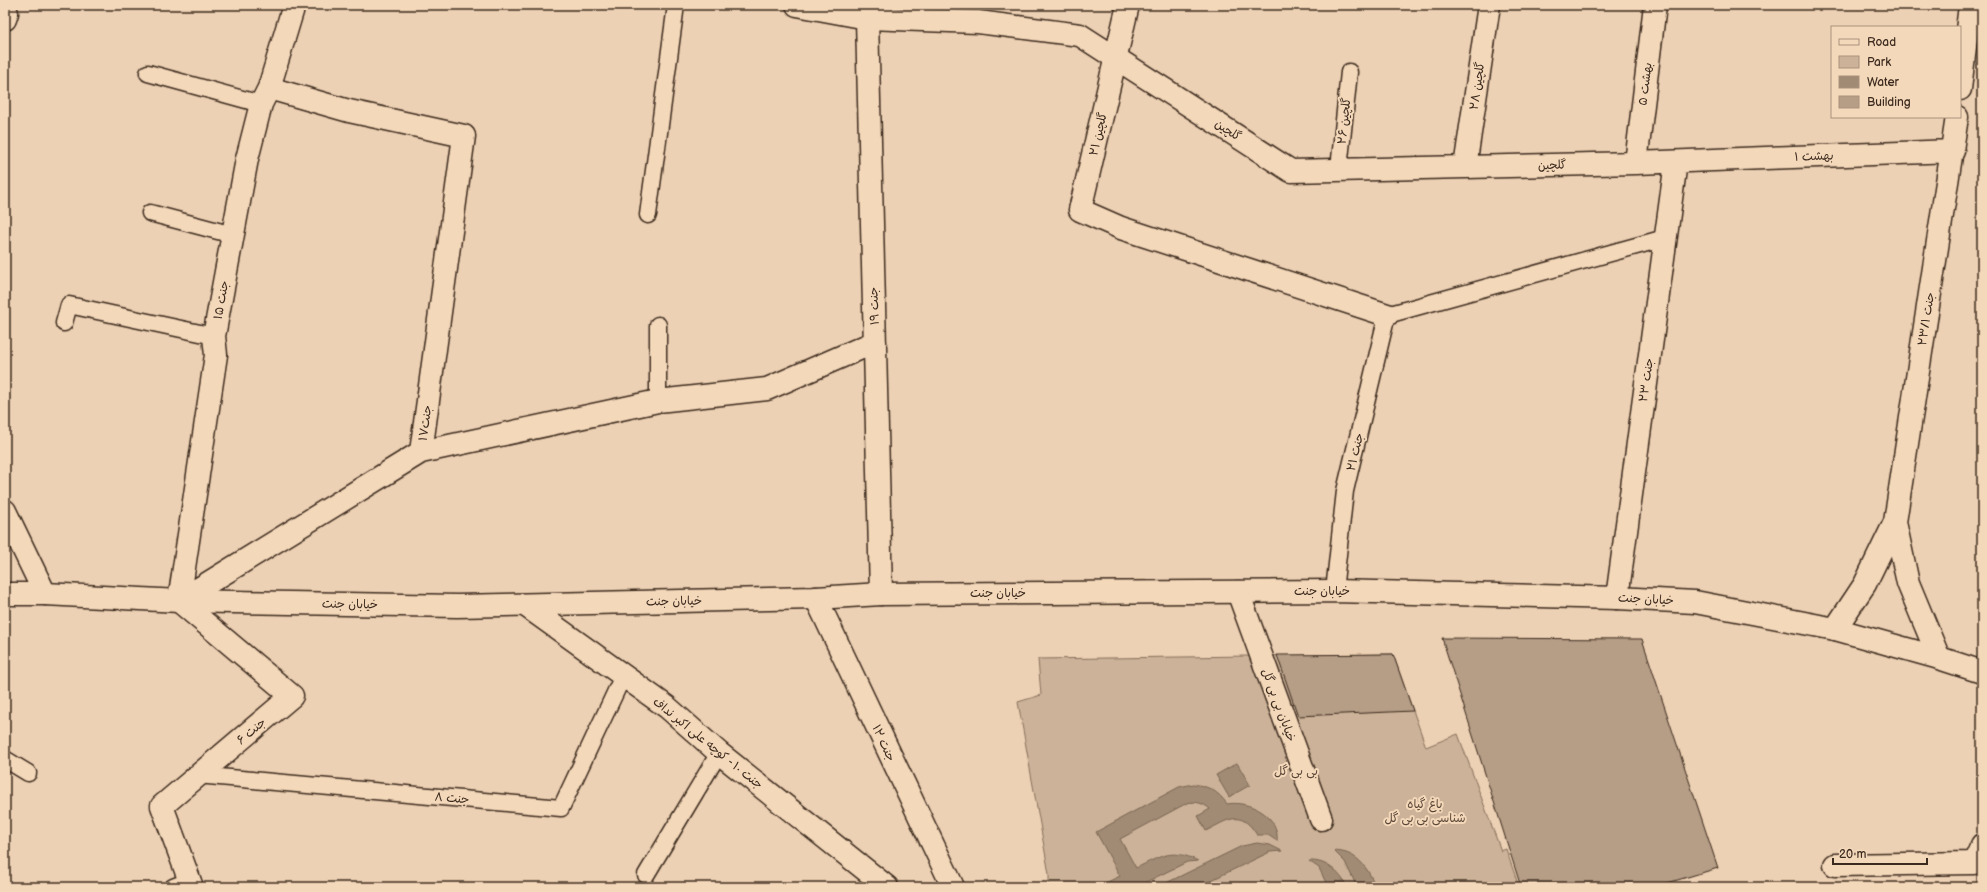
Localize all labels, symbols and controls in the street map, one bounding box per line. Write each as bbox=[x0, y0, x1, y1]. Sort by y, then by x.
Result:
legend bbox=[1831, 26, 1961, 118]
text: Road bbox=[1867, 35, 1896, 50]
text: Park bbox=[1867, 55, 1891, 70]
street label: گلچین ۲۸ bbox=[1467, 61, 1488, 111]
street label: بهشت ۵ bbox=[1635, 62, 1656, 106]
text: Water bbox=[1867, 75, 1899, 90]
text: Building bbox=[1867, 95, 1911, 110]
street label: گلچین ۲۶ bbox=[1335, 97, 1354, 145]
street label: گلچین ۲۱ bbox=[1086, 111, 1111, 157]
street label: گلچین bbox=[1212, 116, 1244, 144]
street label: بهشت ۱ bbox=[1794, 148, 1834, 165]
street label: گلچین bbox=[1538, 158, 1566, 173]
street label: جنت ۱۵ bbox=[211, 280, 232, 321]
street label: جنت ۱۹ bbox=[866, 287, 883, 325]
street label: جنت ۲۳/۱ bbox=[1915, 291, 1938, 347]
street label: جنت ۲۳ bbox=[1636, 357, 1657, 403]
street label: جنت۱۷ bbox=[416, 404, 435, 442]
street label: جنت ۲۱ bbox=[1344, 431, 1367, 473]
street label: خیابان جنت bbox=[1294, 584, 1350, 599]
street label: خیابان جنت bbox=[970, 586, 1026, 601]
street label: خیابان جنت bbox=[1618, 591, 1674, 608]
street label: خیابان جنت bbox=[646, 594, 702, 609]
street label: خیابان جنت bbox=[322, 597, 378, 612]
street label: خیابان بی بی گل bbox=[1258, 666, 1299, 744]
street label: جنت ۱۰ - کوچه علی اکبر نداف bbox=[650, 694, 766, 792]
street label: جنت ۶ bbox=[234, 715, 269, 748]
street label: جنت ۱۲ bbox=[869, 722, 899, 764]
park label: بی بی گل bbox=[1274, 764, 1318, 779]
street label: جنت ۸ bbox=[434, 790, 470, 807]
park label: باغ گیاه شناسی بی بی گل bbox=[1385, 797, 1465, 826]
scale bar bbox=[1833, 840, 1927, 866]
text: 20 m bbox=[1839, 847, 1866, 862]

